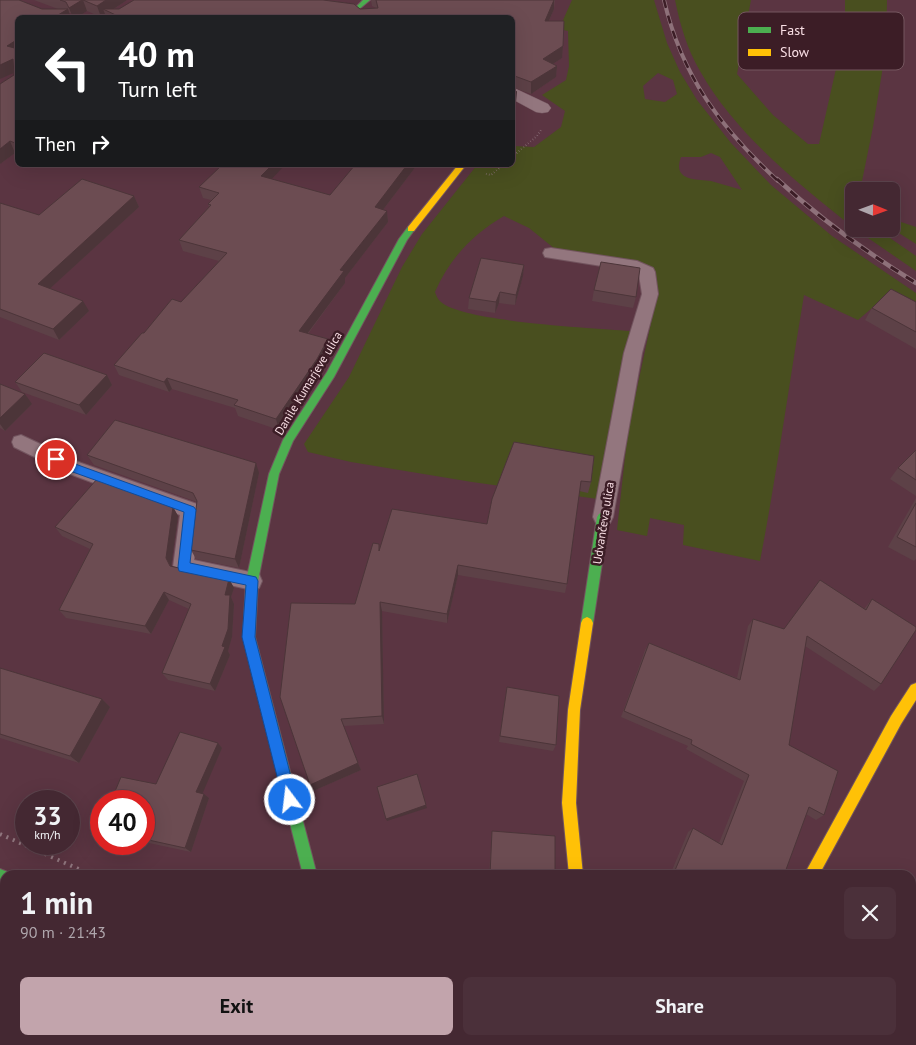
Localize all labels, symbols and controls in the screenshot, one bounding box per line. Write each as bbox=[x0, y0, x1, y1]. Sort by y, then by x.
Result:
legend bbox=[738, 12, 904, 70]
text: Fast bbox=[780, 21, 805, 39]
text: 40 m bbox=[118, 31, 195, 77]
icon: left bbox=[35, 35, 100, 100]
text: Slow bbox=[780, 43, 810, 61]
text: Turn left bbox=[118, 75, 197, 103]
icon: right bbox=[86, 130, 114, 158]
text: Then bbox=[35, 132, 76, 156]
north arrow bbox=[845, 182, 900, 238]
map controls bbox=[845, 182, 900, 237]
street label: Danile Kumarjeve ulica bbox=[271, 328, 345, 438]
pin bbox=[35, 438, 77, 480]
icon: arrive bbox=[42, 445, 70, 473]
street label: Udvančeva ulica bbox=[589, 481, 617, 565]
position arrow bbox=[263, 773, 315, 825]
speed limit sign: 40 bbox=[90, 790, 155, 855]
text: 33 bbox=[33, 800, 62, 832]
text: km/h bbox=[34, 827, 61, 842]
text: 1 min bbox=[20, 883, 93, 922]
button: close bbox=[844, 887, 896, 939]
text: 90 m · 21:43 bbox=[20, 922, 106, 942]
button: Exit bbox=[20, 977, 453, 1035]
button: Share bbox=[463, 977, 896, 1035]

